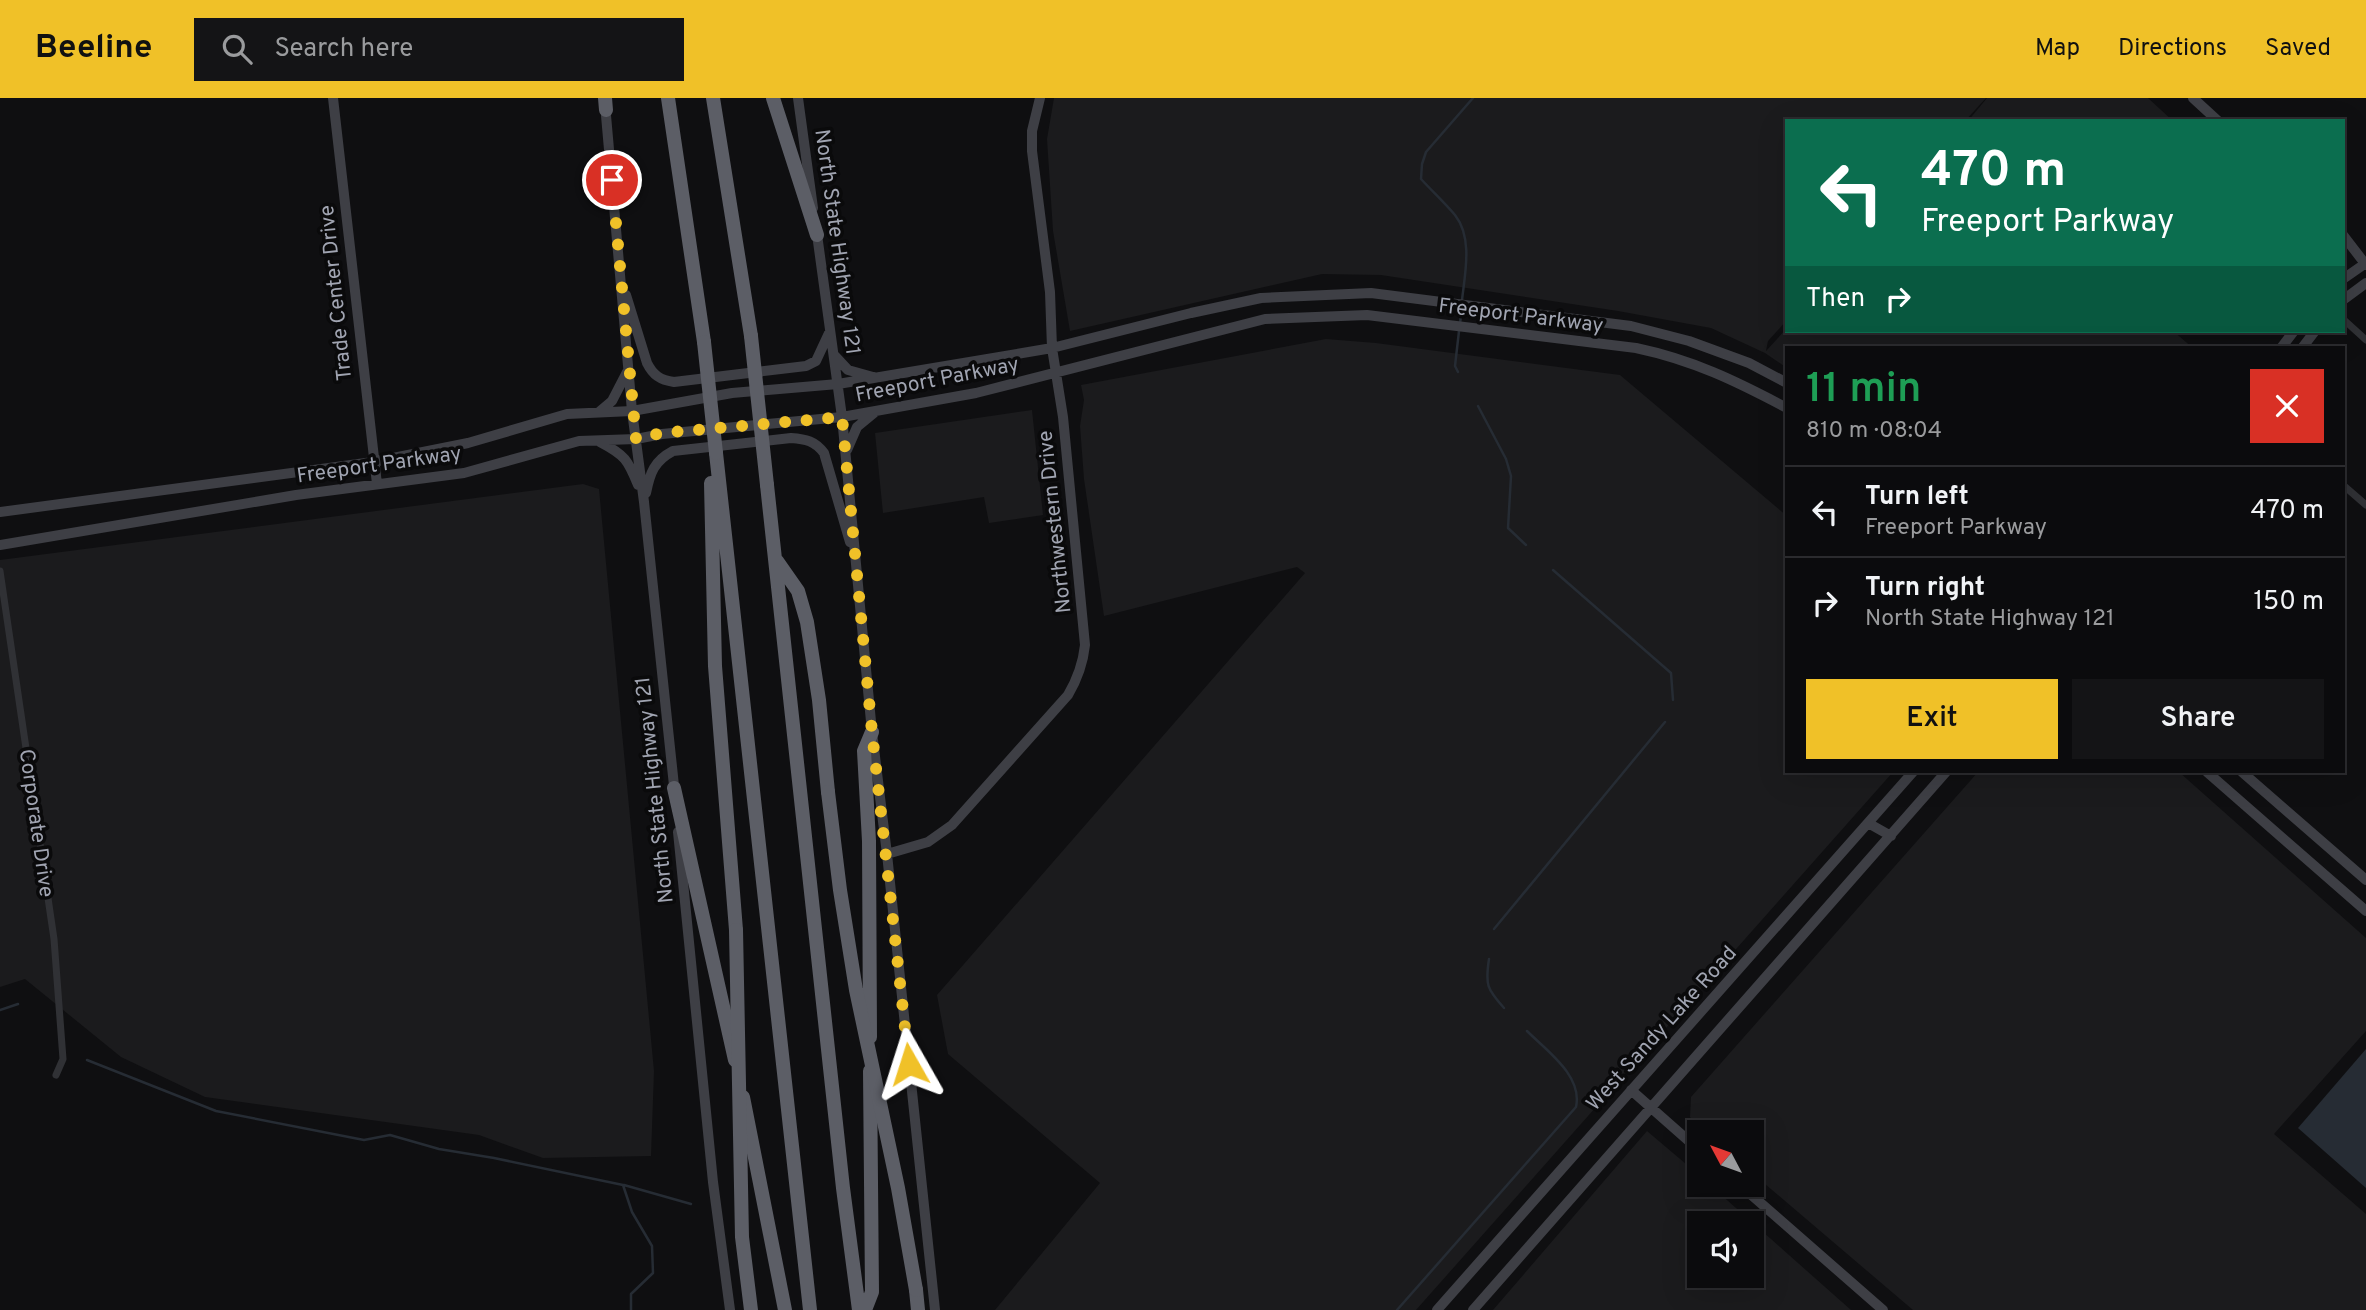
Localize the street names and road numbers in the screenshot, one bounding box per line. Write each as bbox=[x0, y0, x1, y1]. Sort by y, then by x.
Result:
street label: North State Highway 121 bbox=[807, 127, 866, 357]
street label: Trade Center Drive bbox=[314, 204, 359, 382]
street label: Freeport Parkway bbox=[1437, 293, 1605, 340]
street label: Freeport Parkway bbox=[853, 351, 1021, 410]
street label: Northwestern Drive bbox=[1032, 429, 1079, 614]
street label: Freeport Parkway bbox=[295, 441, 463, 490]
street label: North State Highway 121 bbox=[630, 675, 681, 905]
street label: Corporate Drive bbox=[12, 747, 59, 899]
street label: West Sandy Lake Road bbox=[1581, 941, 1743, 1117]

